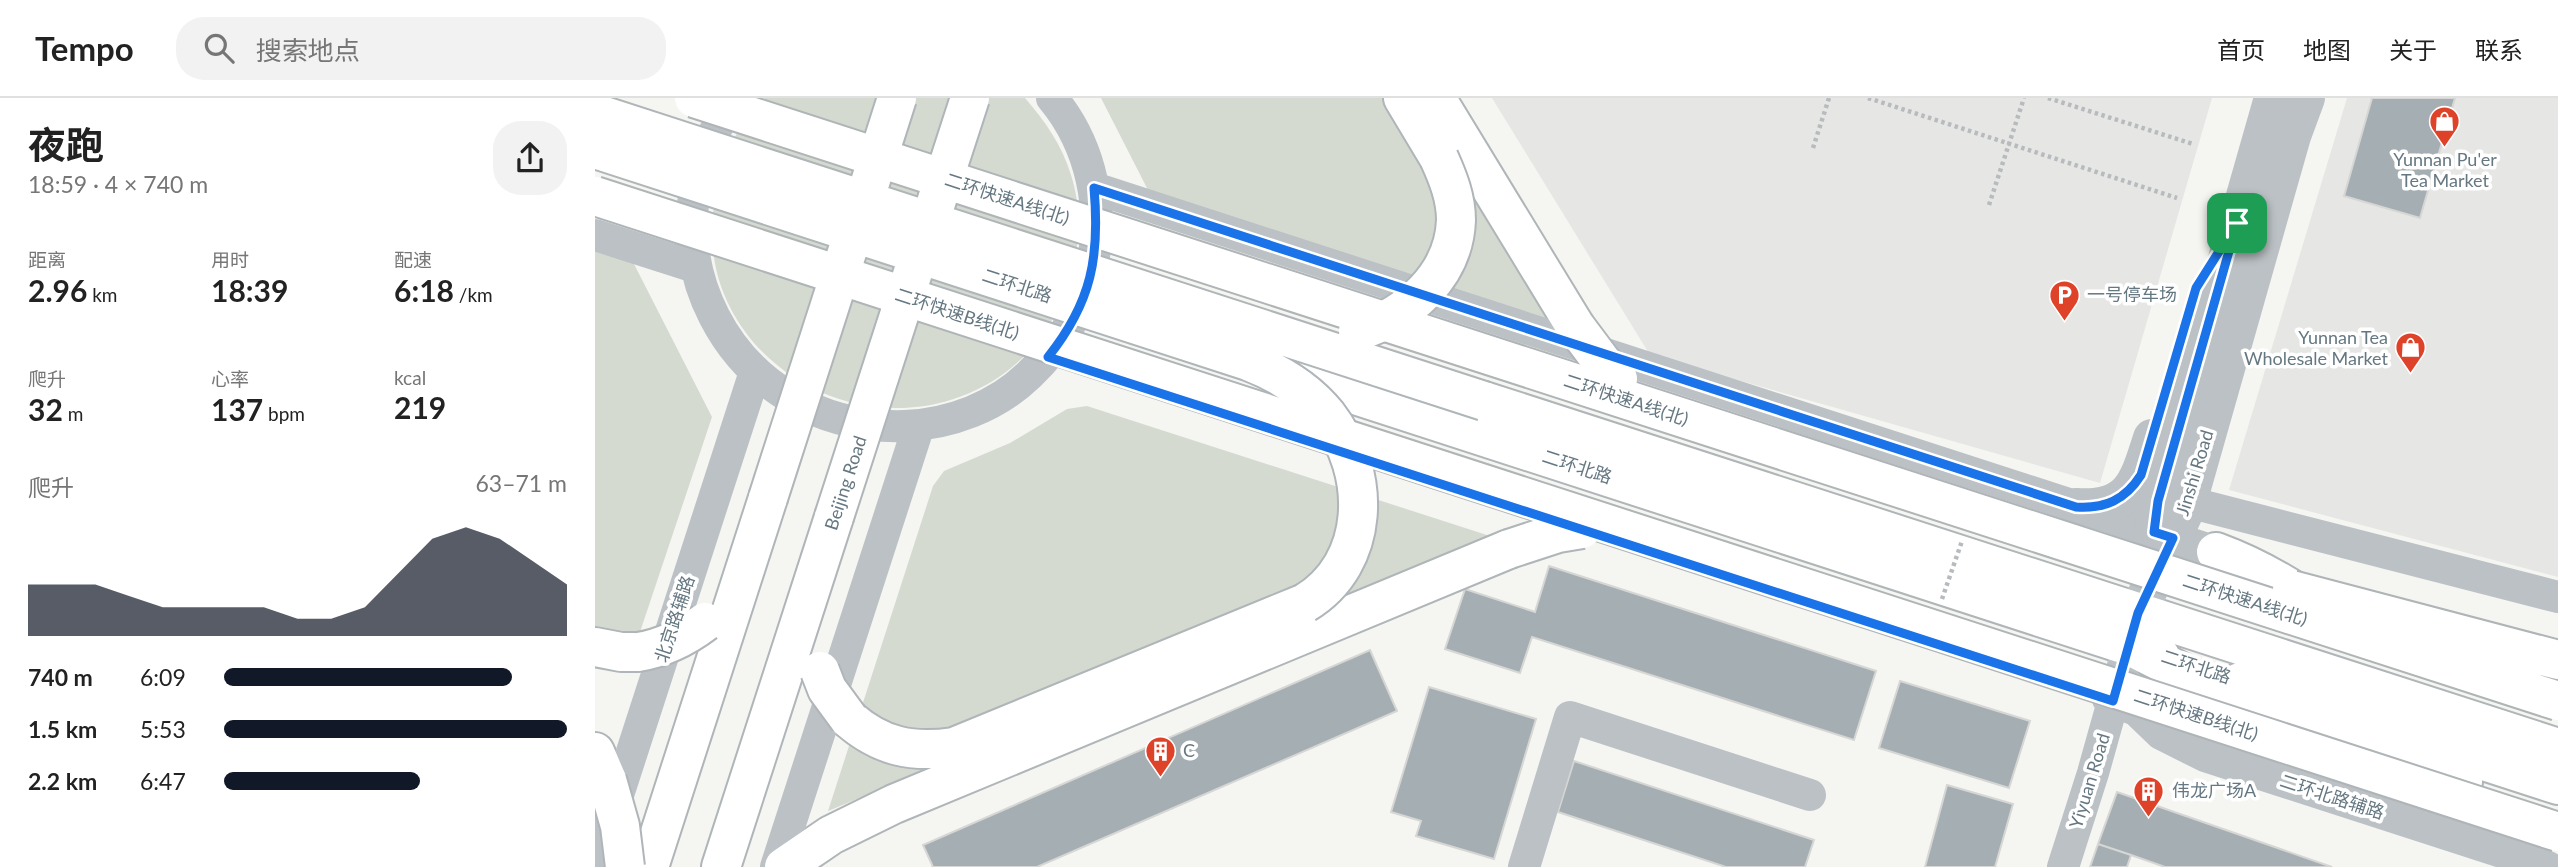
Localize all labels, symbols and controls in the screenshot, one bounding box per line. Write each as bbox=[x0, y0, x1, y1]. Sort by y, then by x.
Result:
search box bbox=[176, 17, 666, 80]
text: Tempo bbox=[35, 28, 134, 68]
icon: search bbox=[200, 29, 238, 67]
text: 搜索地点 bbox=[256, 34, 360, 66]
text: 首页 bbox=[2217, 35, 2265, 64]
text: 地图 bbox=[2303, 35, 2351, 64]
text: 关于 bbox=[2389, 35, 2437, 64]
text: 联系 bbox=[2475, 35, 2523, 64]
shop icon: Yunnan Pu'er Tea Market bbox=[2428, 105, 2462, 149]
text: 夜跑 bbox=[28, 121, 104, 167]
button: share bbox=[493, 121, 567, 195]
place label: Yunnan Pu'er Tea Market bbox=[2393, 148, 2497, 191]
street label: 二环快速A线(北) bbox=[942, 168, 1072, 229]
text: 18:59 · 4 × 740 m bbox=[28, 170, 208, 198]
pin bbox=[2207, 193, 2267, 253]
icon: arrive bbox=[2218, 204, 2256, 242]
text: 距离 bbox=[28, 248, 66, 271]
text: 用时 bbox=[211, 248, 249, 271]
text: 配速 bbox=[394, 248, 432, 271]
street label: 二环北路 bbox=[980, 263, 1055, 307]
text: 2.96 bbox=[28, 272, 87, 308]
text: 18:39 bbox=[211, 272, 288, 308]
text: 6:18 bbox=[394, 272, 454, 308]
parking icon: 一号停车场 bbox=[2047, 278, 2081, 322]
text: km bbox=[87, 283, 117, 306]
text: /km bbox=[454, 283, 493, 306]
street label: 二环快速B线(北) bbox=[892, 283, 1022, 343]
place label: 一号停车场 bbox=[2087, 283, 2177, 305]
place label: Yunnan Tea Wholesale Market bbox=[2244, 326, 2389, 369]
shop icon: Yunnan Tea Wholesale Market bbox=[2394, 331, 2428, 375]
text: kcal bbox=[394, 366, 426, 389]
text: 爬升 bbox=[28, 367, 66, 390]
text: 心率 bbox=[211, 367, 249, 390]
street label: 二环快速A线(北) bbox=[1561, 369, 1691, 430]
text: 219 bbox=[394, 389, 446, 425]
text: 32 bbox=[28, 391, 63, 427]
text: 137 bbox=[211, 391, 263, 427]
text: m bbox=[63, 402, 83, 425]
text: bpm bbox=[263, 402, 305, 425]
street label: Jinshi Road bbox=[2171, 427, 2218, 518]
street label: Beijing Road bbox=[819, 433, 871, 533]
street label: 二环北路 bbox=[1540, 444, 1615, 488]
text: 63–71 m bbox=[475, 469, 567, 497]
text: 爬升 bbox=[28, 473, 74, 501]
street label: 二环快速A线(北) bbox=[2180, 569, 2310, 630]
street label: 北京路辅路 bbox=[650, 572, 698, 665]
street label: 二环北路 bbox=[2159, 644, 2234, 688]
text: 740 m bbox=[28, 663, 93, 691]
text: 6:09 bbox=[140, 663, 186, 691]
street label: 二环快速B线(北) bbox=[2131, 684, 2261, 744]
text: 1.5 km bbox=[28, 715, 97, 743]
text: 5:53 bbox=[140, 715, 186, 743]
street label: Yiyuan Road bbox=[2064, 730, 2114, 831]
building icon: C bbox=[1143, 734, 1177, 778]
place label: C bbox=[1183, 739, 1195, 761]
text: 2.2 km bbox=[28, 767, 97, 795]
text: 6:47 bbox=[140, 767, 186, 795]
street label: 二环北路辅路 bbox=[2278, 769, 2387, 823]
building icon: 伟龙广场A bbox=[2132, 774, 2166, 818]
place label: 伟龙广场A bbox=[2172, 779, 2257, 801]

